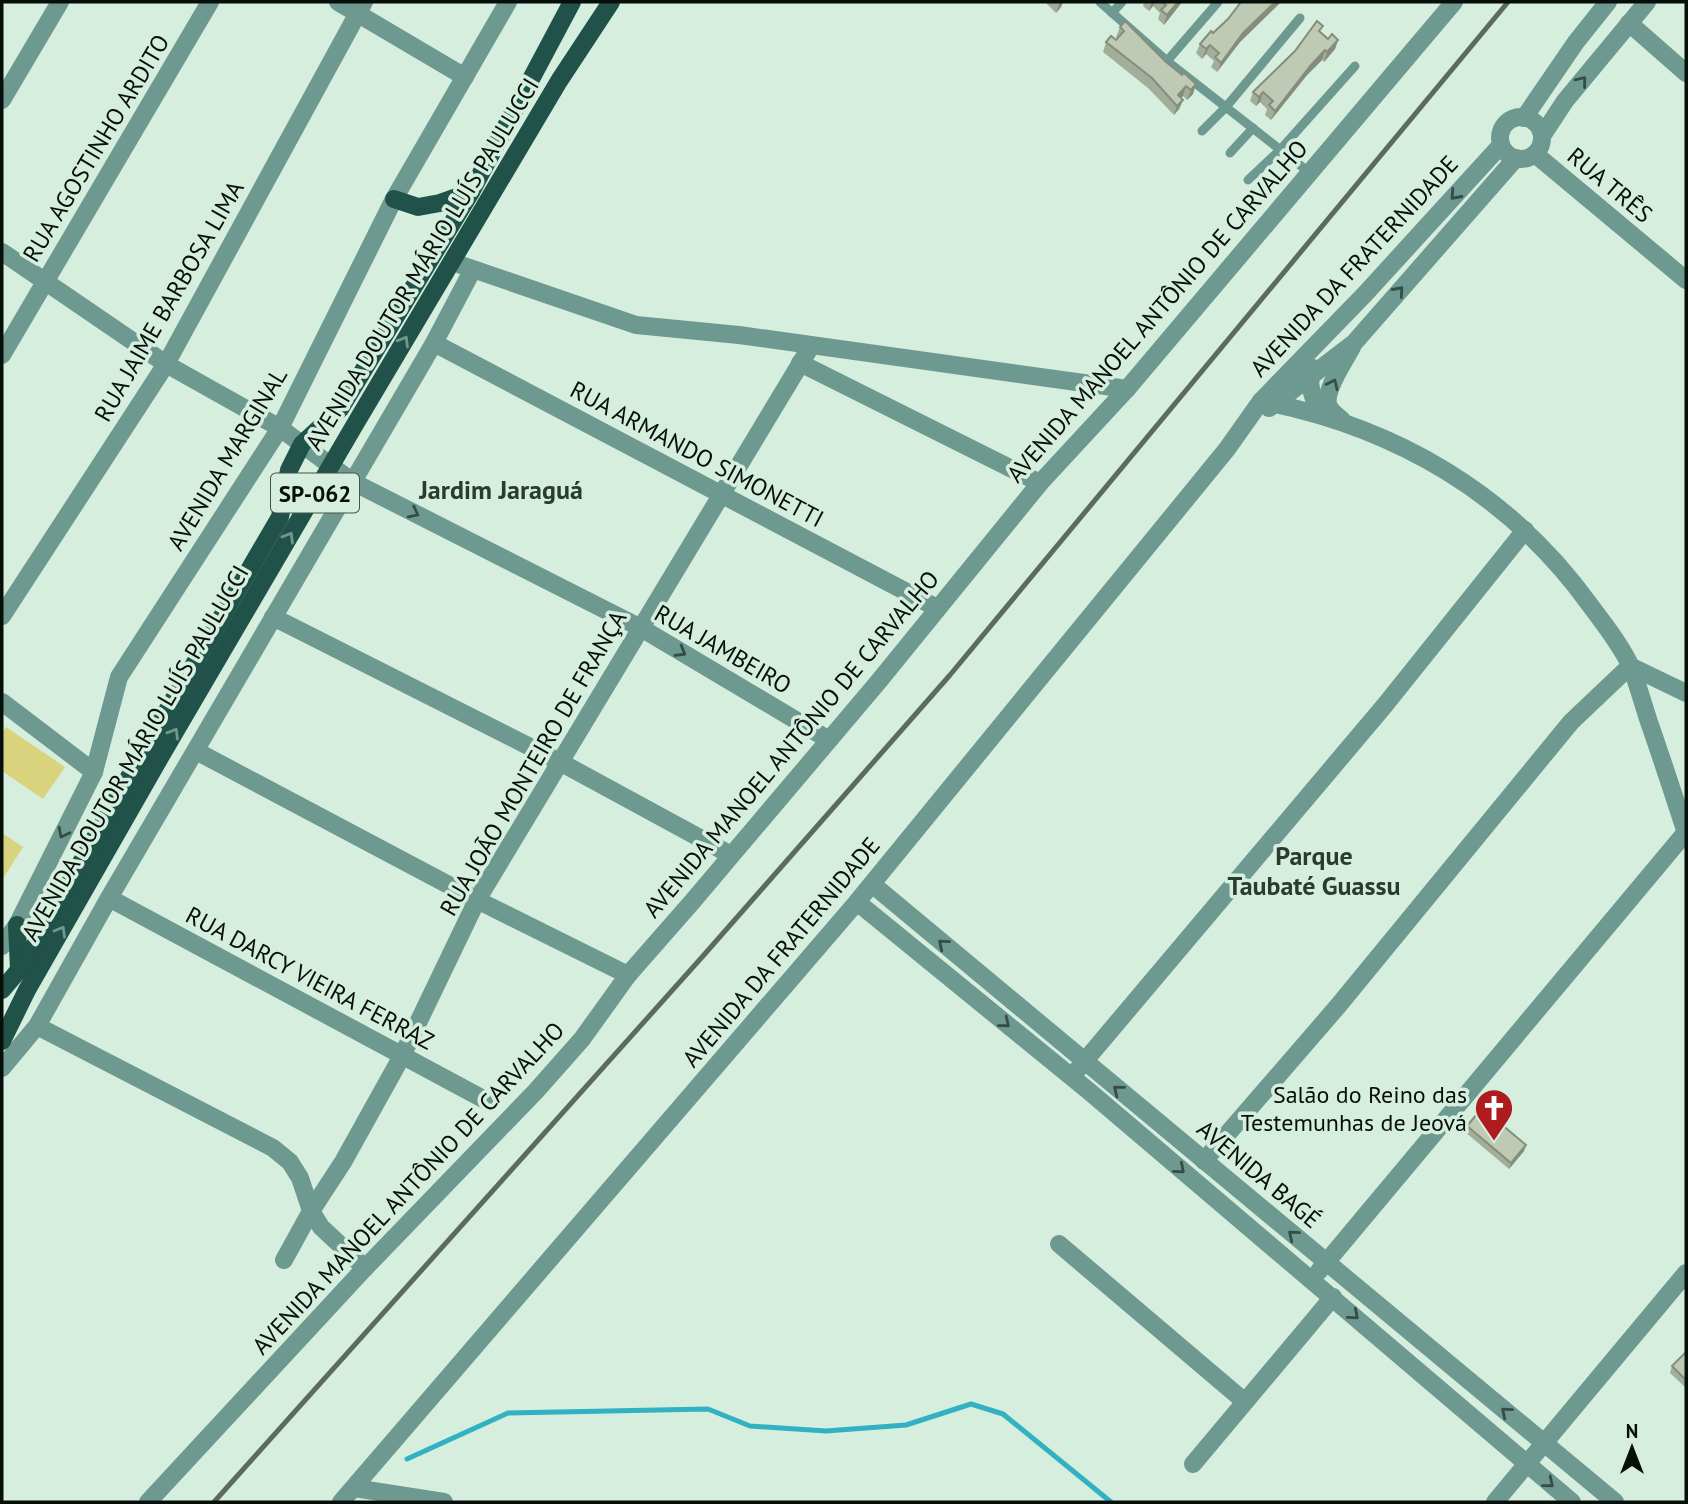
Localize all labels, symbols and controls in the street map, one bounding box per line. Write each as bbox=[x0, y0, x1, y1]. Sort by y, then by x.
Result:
street label: RUA AGOSTINHO ARDITO bbox=[16, 29, 176, 267]
street label: AVENIDA DOUTOR MÁRIO LUÍS PAULUCCI bbox=[298, 72, 546, 456]
one-way arrow bbox=[1573, 76, 1586, 88]
street label: AVENIDA MANOEL ANTÔNIO DE CARVALHO bbox=[1000, 133, 1314, 489]
street label: RUA TRÊS bbox=[1561, 140, 1659, 230]
street label: AVENIDA DA FRATERNIDADE bbox=[1243, 149, 1465, 383]
street label: RUA JAIME BARBOSA LIMA bbox=[87, 175, 251, 427]
one-way arrow bbox=[1451, 187, 1463, 200]
one-way arrow bbox=[1391, 286, 1403, 299]
one-way arrow bbox=[396, 335, 409, 348]
street label: AVENIDA MARGINAL bbox=[160, 362, 294, 556]
street label: RUA ARMANDO SIMONETTI bbox=[565, 374, 829, 534]
one-way arrow bbox=[1325, 379, 1339, 391]
district label: Jardim Jaraguá bbox=[418, 473, 583, 506]
road number: SP-062 bbox=[271, 474, 359, 512]
one-way arrow bbox=[407, 504, 419, 518]
one-way arrow bbox=[281, 532, 294, 545]
street label: AVENIDA DOUTOR MÁRIO LUÍS PAULUCCI bbox=[14, 560, 256, 946]
street label: AVENIDA MANOEL ANTÔNIO DE CARVALHO bbox=[636, 564, 946, 924]
street label: RUA JAMBEIRO bbox=[649, 597, 797, 701]
street label: RUA JOÃO MONTEIRO DE FRANÇA bbox=[433, 605, 633, 921]
one-way arrow bbox=[673, 644, 686, 657]
one-way arrow bbox=[166, 728, 179, 741]
one-way arrow bbox=[58, 826, 72, 838]
street label: AVENIDA DA FRATERNIDADE bbox=[675, 830, 887, 1074]
district label: Parque Taubaté Guassu bbox=[1228, 839, 1400, 902]
street label: RUA DARCY VIEIRA FERRAZ bbox=[181, 899, 439, 1057]
one-way arrow bbox=[53, 925, 66, 938]
one-way arrow bbox=[939, 940, 952, 952]
street label: AVENIDA MANOEL ANTÔNIO DE CARVALHO bbox=[245, 1015, 571, 1361]
one-way arrow bbox=[996, 1015, 1009, 1027]
place label: Salão do Reino das Testemunhas de Jeová bbox=[1241, 1079, 1467, 1138]
one-way arrow bbox=[1113, 1085, 1125, 1098]
church icon: Salão do Reino das Testemunhas de Jeová bbox=[1473, 1087, 1515, 1142]
street label: AVENIDA BAGÉ bbox=[1191, 1113, 1327, 1235]
one-way arrow bbox=[1171, 1161, 1184, 1173]
one-way arrow bbox=[1289, 1230, 1301, 1243]
one-way arrow bbox=[1345, 1307, 1358, 1319]
one-way arrow bbox=[1501, 1407, 1513, 1420]
north arrow bbox=[1597, 1413, 1667, 1483]
text: N bbox=[1626, 1419, 1638, 1443]
one-way arrow bbox=[1541, 1475, 1554, 1487]

